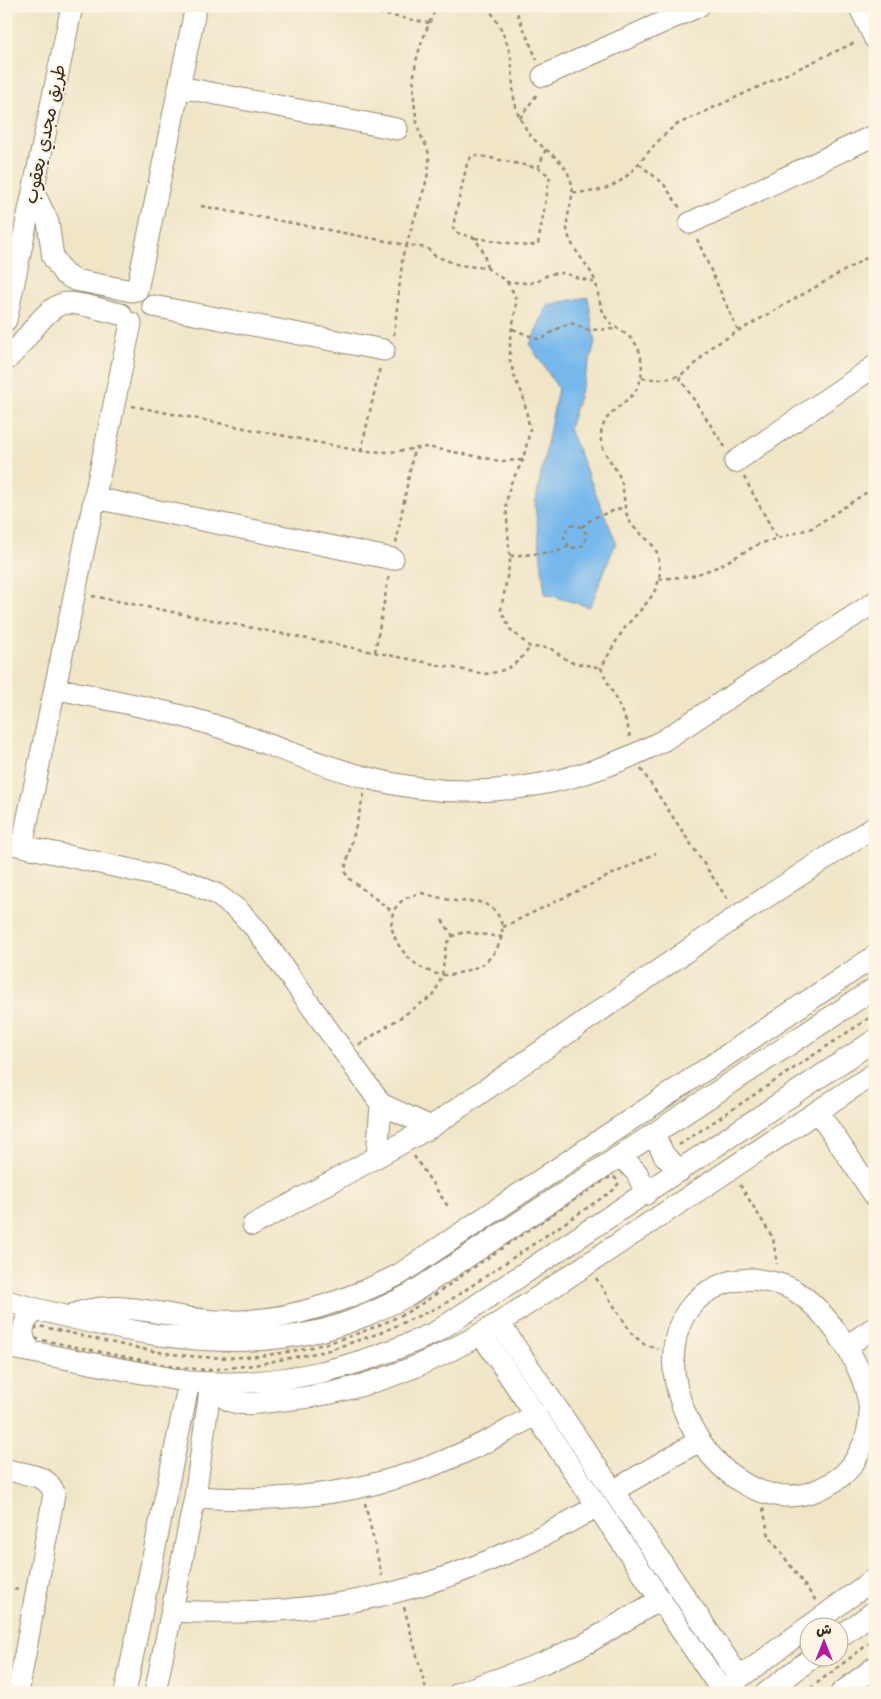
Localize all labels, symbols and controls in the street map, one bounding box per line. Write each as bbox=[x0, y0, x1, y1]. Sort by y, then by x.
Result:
street label: طريق مجدي يعقوب bbox=[18, 62, 72, 206]
north arrow bbox=[798, 1616, 848, 1666]
text: ش bbox=[816, 1620, 832, 1638]

